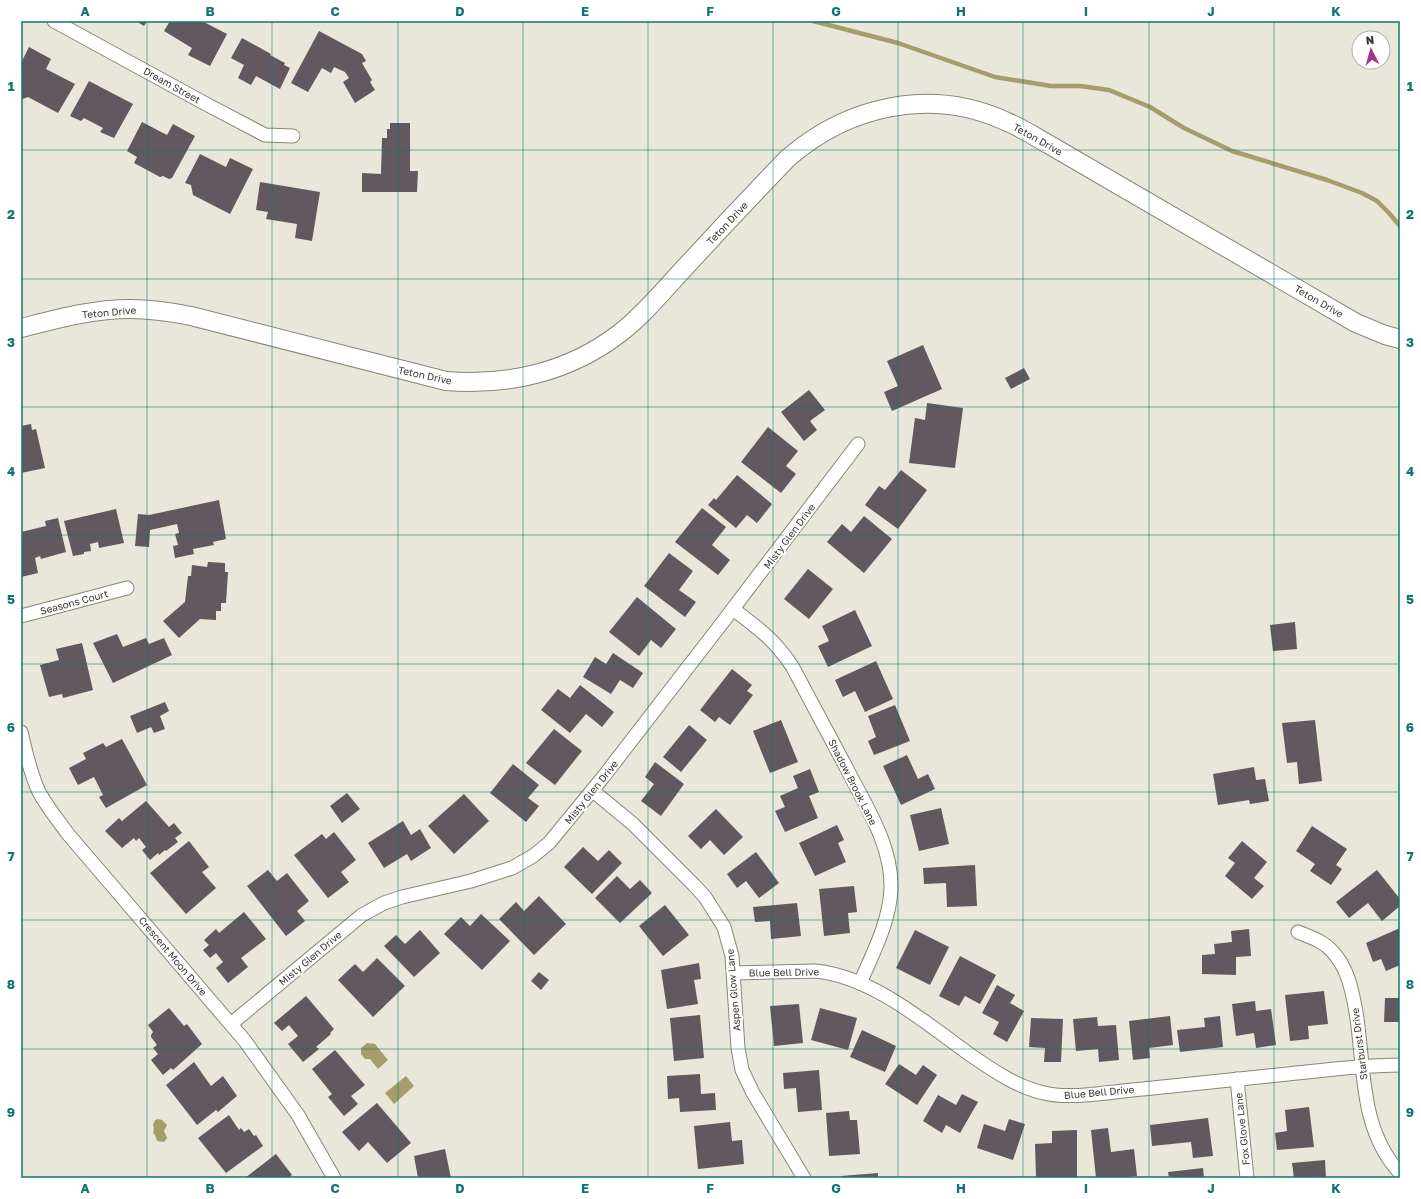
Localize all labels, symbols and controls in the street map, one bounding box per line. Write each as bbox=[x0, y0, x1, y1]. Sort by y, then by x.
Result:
text: A bbox=[80, 3, 90, 19]
text: B bbox=[205, 3, 215, 19]
text: C bbox=[330, 3, 340, 19]
text: D bbox=[455, 3, 465, 19]
text: E bbox=[581, 3, 589, 19]
text: F bbox=[706, 3, 714, 19]
text: G bbox=[831, 3, 841, 19]
text: H bbox=[956, 3, 966, 19]
text: I bbox=[1084, 3, 1088, 19]
text: J bbox=[1207, 3, 1215, 19]
text: K bbox=[1331, 3, 1341, 19]
north arrow bbox=[1351, 30, 1391, 70]
text: N bbox=[1365, 33, 1375, 46]
street label: Dream Street bbox=[141, 64, 203, 106]
text: 1 bbox=[8, 78, 15, 94]
text: 1 bbox=[1407, 78, 1414, 94]
street label: Teton Drive bbox=[1011, 121, 1065, 158]
street label: Teton Drive bbox=[704, 199, 750, 247]
text: 2 bbox=[7, 206, 15, 222]
text: 2 bbox=[1406, 206, 1414, 222]
street label: Teton Drive bbox=[1292, 282, 1346, 320]
street label: Teton Drive bbox=[81, 304, 137, 320]
text: 3 bbox=[7, 334, 15, 350]
text: 3 bbox=[1406, 334, 1414, 350]
street label: Teton Drive bbox=[397, 363, 453, 387]
text: 4 bbox=[7, 463, 15, 479]
text: 4 bbox=[1406, 463, 1414, 479]
street label: Misty Glen Drive bbox=[761, 501, 817, 571]
street label: Seasons Court bbox=[39, 587, 109, 617]
text: 5 bbox=[7, 591, 15, 607]
text: 5 bbox=[1406, 591, 1414, 607]
text: 6 bbox=[7, 719, 15, 735]
text: 6 bbox=[1406, 719, 1414, 735]
street label: Shadow Brook Lane bbox=[826, 737, 880, 827]
street label: Misty Glen Drive bbox=[562, 758, 620, 826]
text: 7 bbox=[7, 848, 15, 864]
text: 7 bbox=[1406, 848, 1414, 864]
street label: Crescent Moon Drive bbox=[136, 914, 210, 998]
street label: Misty Glen Drive bbox=[276, 928, 344, 988]
street label: Aspen Glow Lane bbox=[723, 948, 743, 1032]
street label: Blue Bell Drive bbox=[749, 965, 820, 979]
text: 8 bbox=[7, 976, 15, 992]
text: 8 bbox=[1406, 976, 1414, 992]
street label: Starburst Drive bbox=[1349, 1007, 1369, 1081]
street label: Blue Bell Drive bbox=[1063, 1083, 1135, 1101]
street label: Fox Glove Lane bbox=[1232, 1092, 1252, 1166]
text: 9 bbox=[7, 1104, 15, 1120]
text: 9 bbox=[1406, 1104, 1414, 1120]
text: A bbox=[80, 1180, 90, 1196]
text: B bbox=[205, 1180, 215, 1196]
text: C bbox=[330, 1180, 340, 1196]
text: D bbox=[455, 1180, 465, 1196]
text: E bbox=[581, 1180, 589, 1196]
text: F bbox=[706, 1180, 714, 1196]
text: G bbox=[831, 1180, 841, 1196]
text: H bbox=[956, 1180, 966, 1196]
text: I bbox=[1084, 1180, 1088, 1196]
text: J bbox=[1207, 1180, 1215, 1196]
text: K bbox=[1331, 1180, 1341, 1196]

